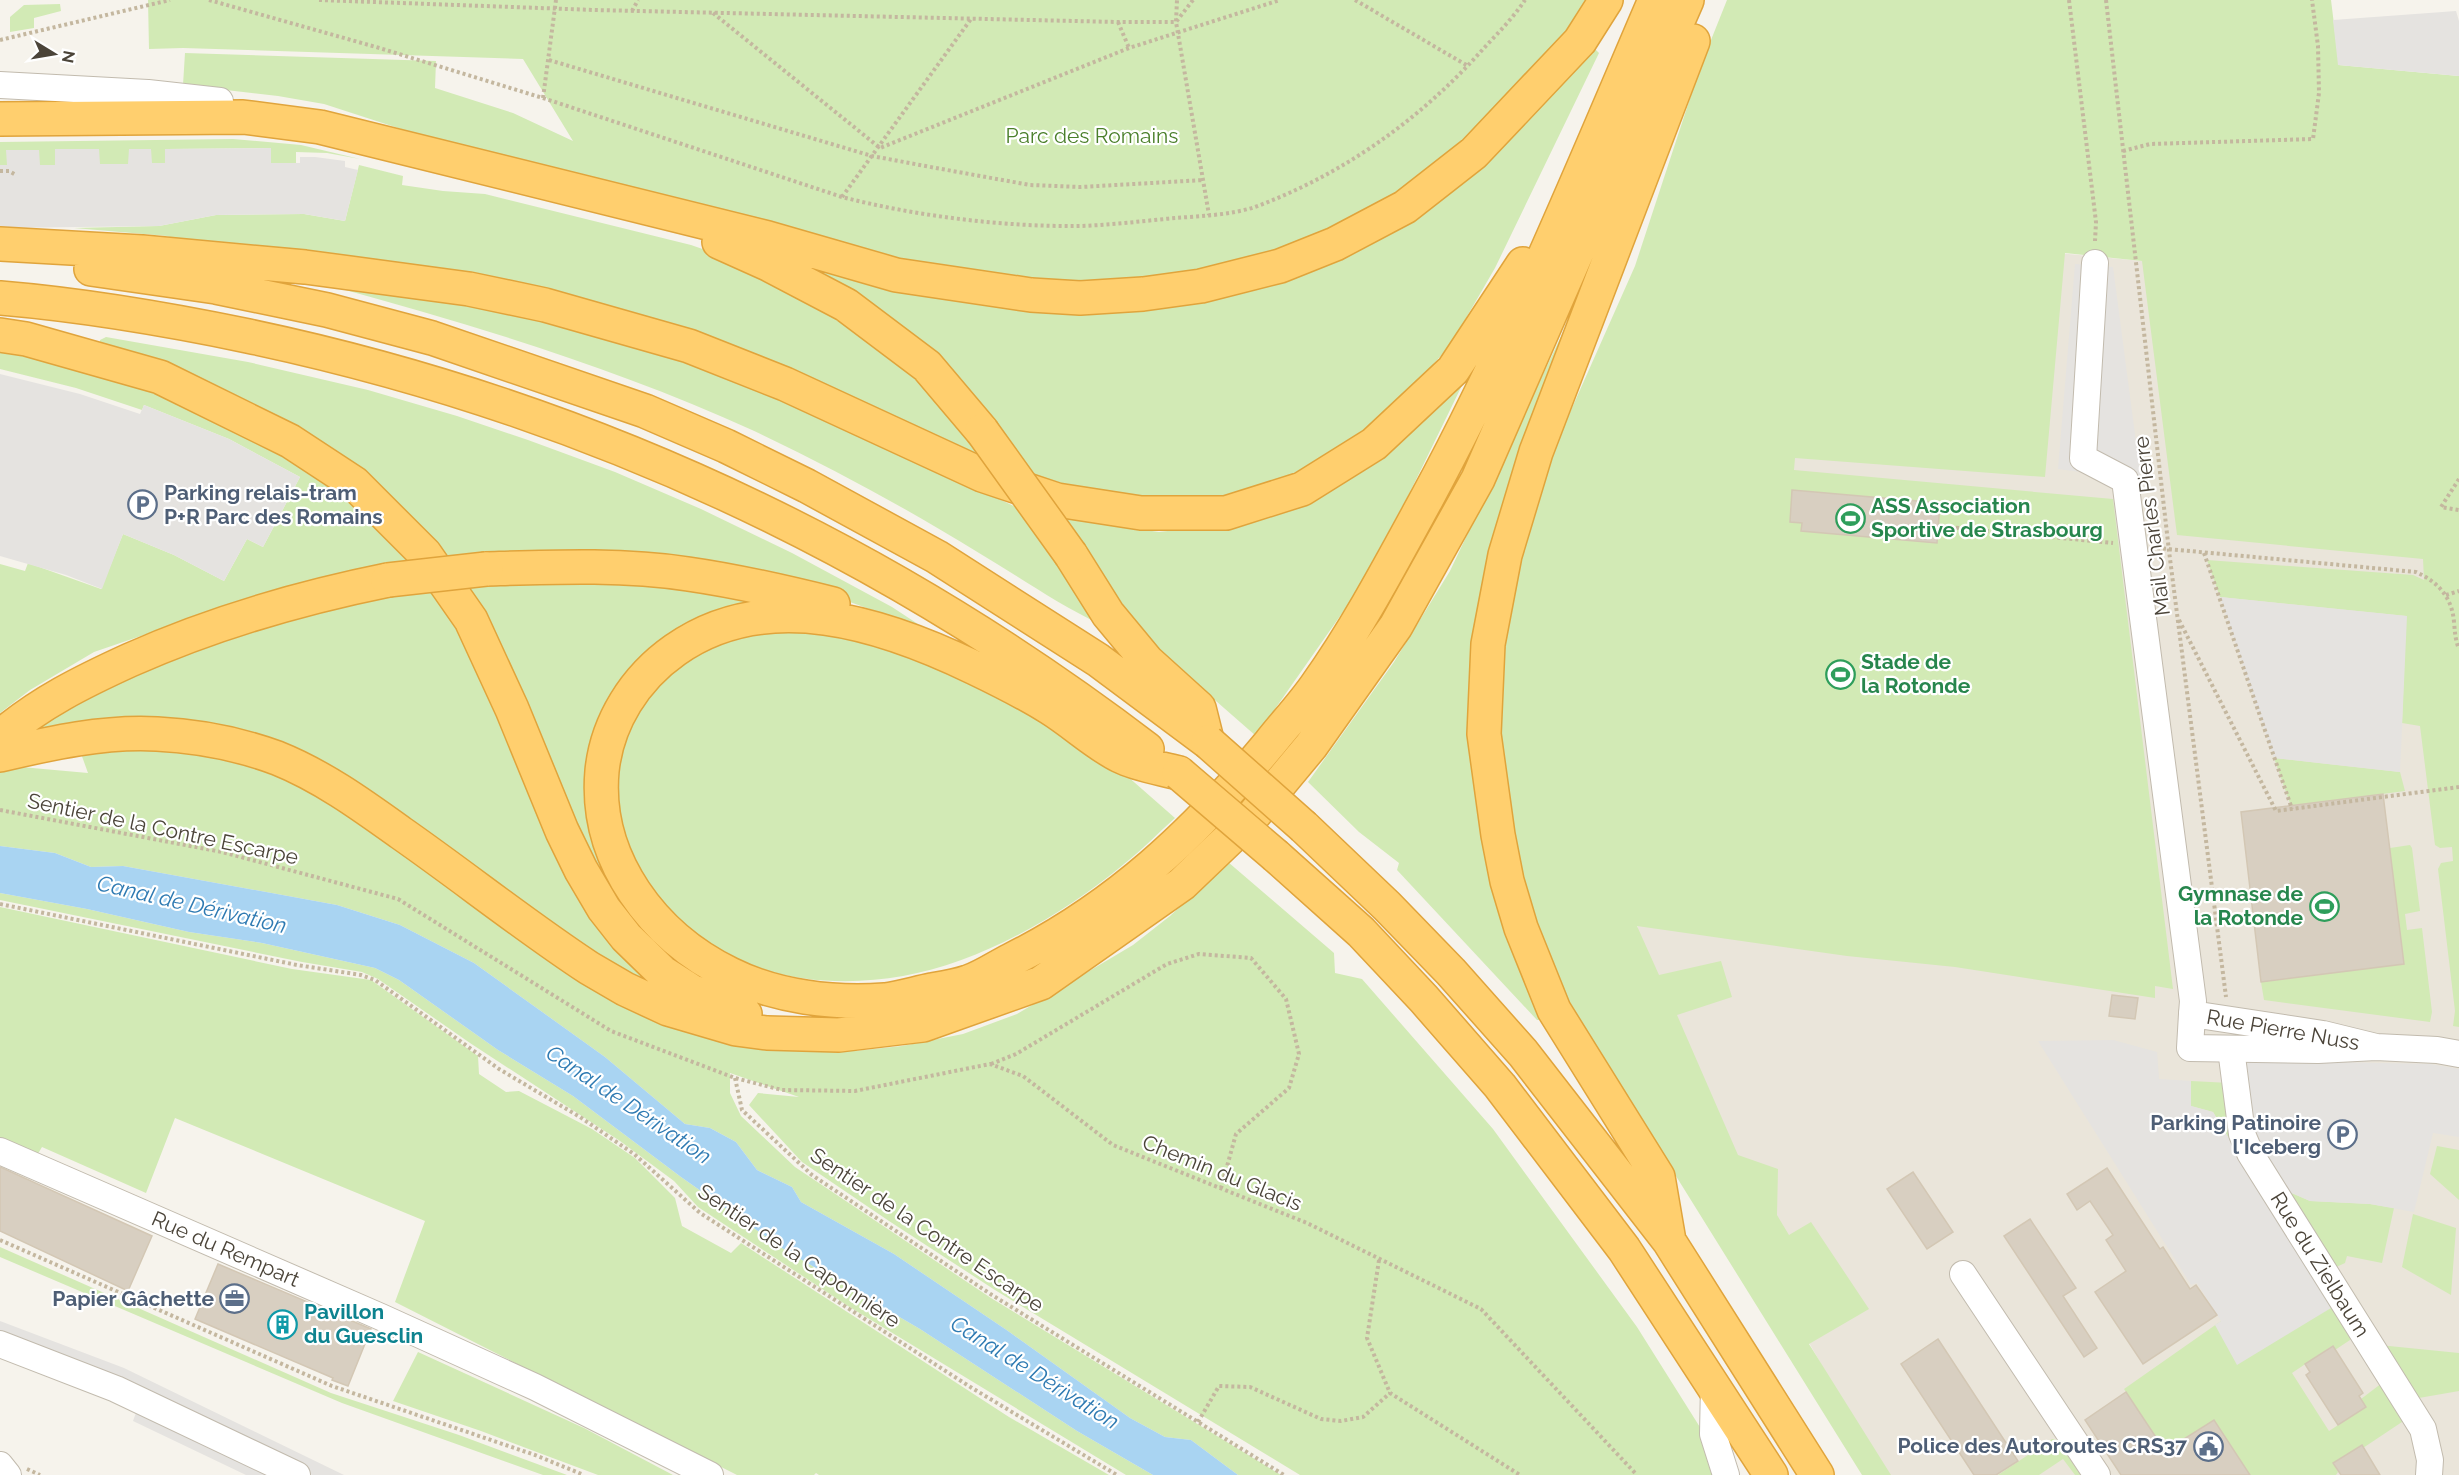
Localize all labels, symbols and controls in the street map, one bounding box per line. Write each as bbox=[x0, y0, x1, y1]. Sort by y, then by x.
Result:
north arrow bbox=[24, 24, 84, 84]
text: N bbox=[58, 49, 79, 65]
park label: Parc des Romains bbox=[1006, 123, 1178, 148]
street label: Mail Charles Pierre bbox=[2128, 435, 2175, 617]
place label: Parking relais-tram P+R Parc des Romains bbox=[164, 480, 383, 529]
parking icon: Parking relais-tram P+R Parc des Romains bbox=[127, 489, 159, 521]
place label: ASS Association Sportive de Strasbourg bbox=[1871, 493, 2103, 542]
sports icon: ASS Association Sportive de Strasbourg bbox=[1834, 502, 1866, 534]
place label: Stade de la Rotonde bbox=[1861, 649, 1971, 698]
sports icon: Stade de la Rotonde bbox=[1824, 658, 1856, 690]
street label: Sentier de la Contre Escarpe bbox=[26, 788, 301, 869]
water label: Canal de Dérivation bbox=[95, 870, 289, 938]
place label: Gymnase de la Rotonde bbox=[2178, 881, 2303, 930]
sports icon: Gymnase de la Rotonde bbox=[2308, 890, 2340, 922]
street label: Rue Pierre Nuss bbox=[2205, 1004, 2361, 1055]
water label: Canal de Dérivation bbox=[541, 1039, 717, 1169]
place label: Parking Patinoire l'Iceberg bbox=[2150, 1110, 2321, 1159]
parking icon: Parking Patinoire l'Iceberg bbox=[2326, 1119, 2358, 1151]
street label: Chemin du Glacis bbox=[1139, 1129, 1306, 1216]
street label: Sentier de la Contre Escarpe bbox=[806, 1142, 1049, 1317]
street label: Sentier de la Caponnière bbox=[693, 1178, 905, 1333]
street label: Rue du Zielbaum bbox=[2265, 1187, 2375, 1342]
street label: Rue du Rempart bbox=[148, 1206, 303, 1292]
office icon: Papier Gâchette bbox=[219, 1283, 251, 1315]
place label: Papier Gâchette bbox=[52, 1286, 214, 1311]
place label: Pavillon du Guesclin bbox=[304, 1299, 423, 1348]
building icon: Pavillon du Guesclin bbox=[267, 1308, 299, 1340]
water label: Canal de Dérivation bbox=[946, 1310, 1124, 1434]
public building icon: Police des Autoroutes CRS37 bbox=[2192, 1430, 2224, 1462]
place label: Police des Autoroutes CRS37 bbox=[1897, 1433, 2187, 1458]

